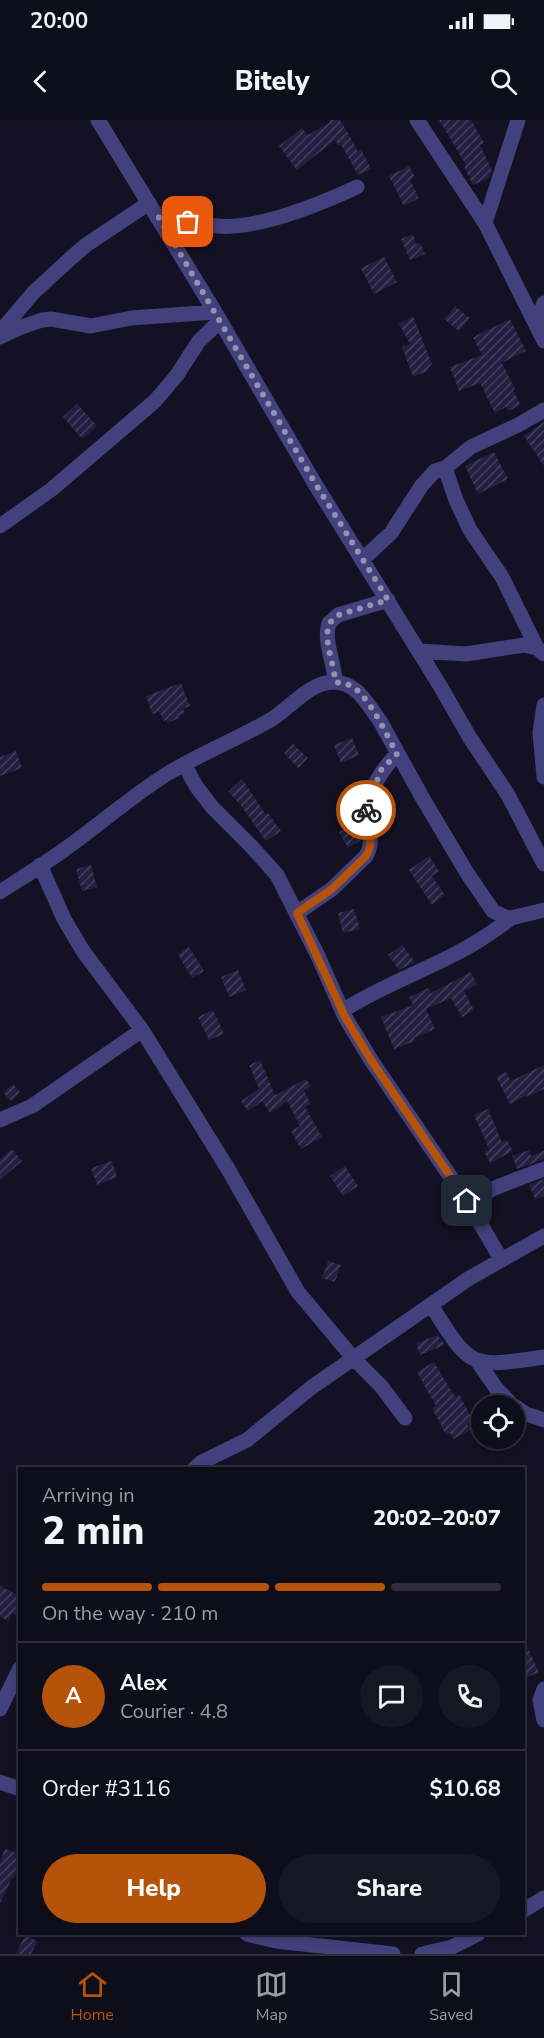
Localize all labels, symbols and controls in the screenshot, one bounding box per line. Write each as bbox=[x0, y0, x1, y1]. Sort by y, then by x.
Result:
text: 20:00 bbox=[30, 6, 88, 36]
text: Bitely bbox=[235, 63, 309, 100]
icon: back bbox=[24, 65, 57, 98]
icon: search bbox=[487, 65, 520, 98]
pin bbox=[162, 196, 213, 247]
icon: bag bbox=[171, 205, 204, 238]
courier bbox=[336, 780, 396, 840]
icon: bike bbox=[350, 794, 383, 827]
pin bbox=[441, 1175, 492, 1226]
icon: home bbox=[450, 1184, 483, 1217]
map controls bbox=[471, 1395, 525, 1449]
button: locate bbox=[471, 1395, 525, 1449]
text: Arriving in bbox=[42, 1482, 135, 1509]
text: 20:02–20:07 bbox=[373, 1503, 501, 1533]
text: 2 min bbox=[42, 1505, 145, 1558]
text: On the way · 210 m bbox=[42, 1600, 218, 1627]
button: chat bbox=[360, 1665, 423, 1728]
button: phone bbox=[438, 1665, 501, 1728]
text: Alex bbox=[120, 1668, 167, 1698]
text: A bbox=[65, 1681, 82, 1711]
text: Courier · 4.8 bbox=[120, 1698, 228, 1725]
text: Order #3116 bbox=[42, 1774, 171, 1804]
text: $10.68 bbox=[430, 1774, 501, 1804]
button: Help bbox=[42, 1854, 266, 1923]
button: Share bbox=[278, 1854, 501, 1923]
tab: Home bbox=[71, 1968, 114, 2026]
tab: Map bbox=[255, 1968, 288, 2026]
tab: Saved bbox=[429, 1968, 473, 2026]

